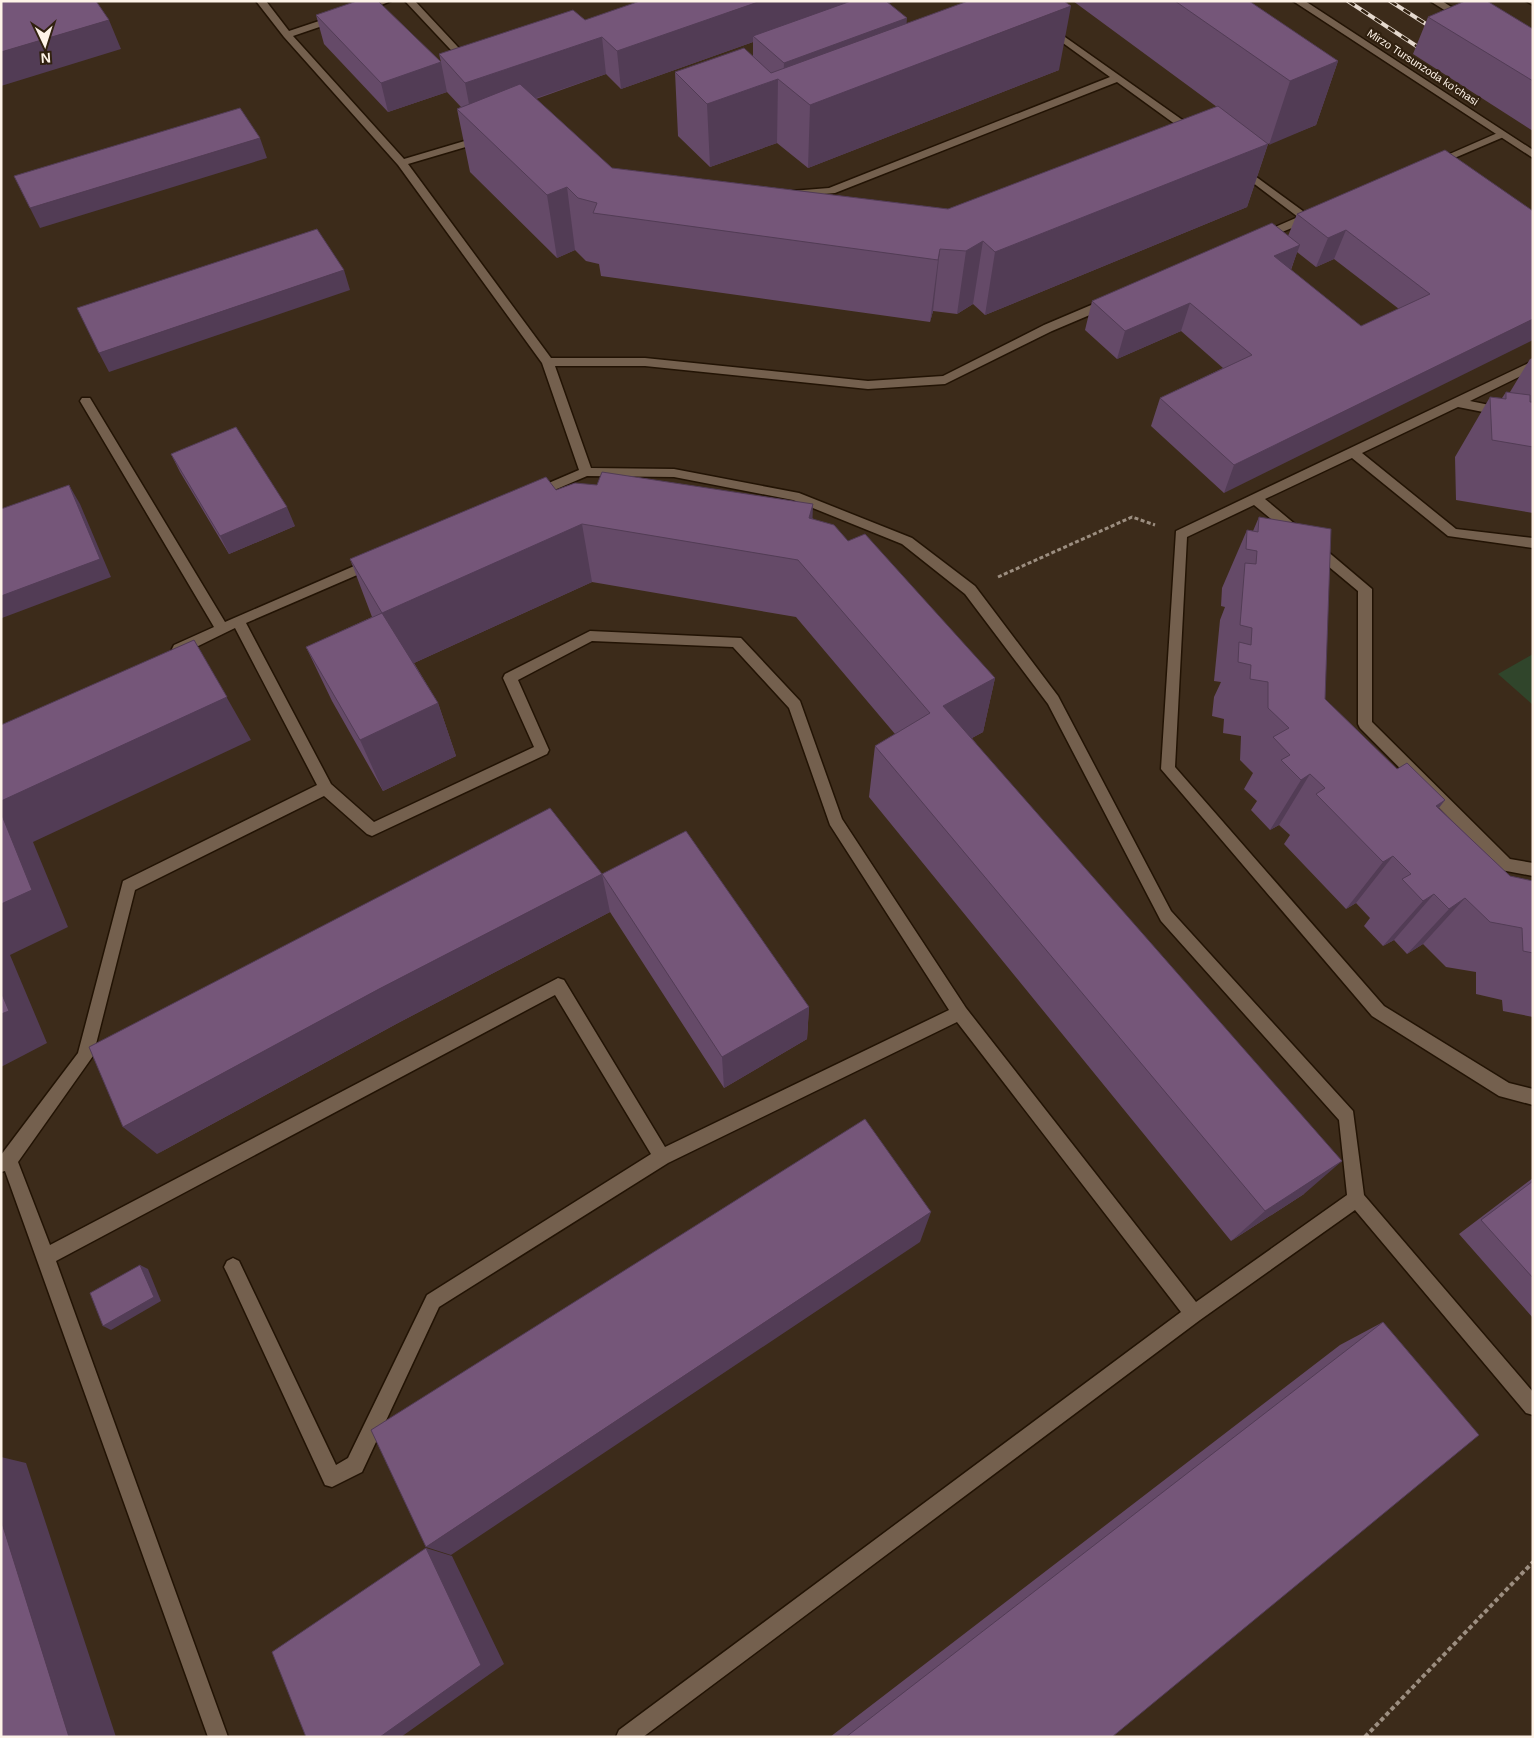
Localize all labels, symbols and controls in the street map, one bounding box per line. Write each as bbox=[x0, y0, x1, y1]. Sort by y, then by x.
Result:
north arrow bbox=[20, 20, 70, 70]
street label: Mirzo Tursunzoda ko'chasi bbox=[1365, 27, 1481, 107]
text: N bbox=[40, 50, 52, 66]

